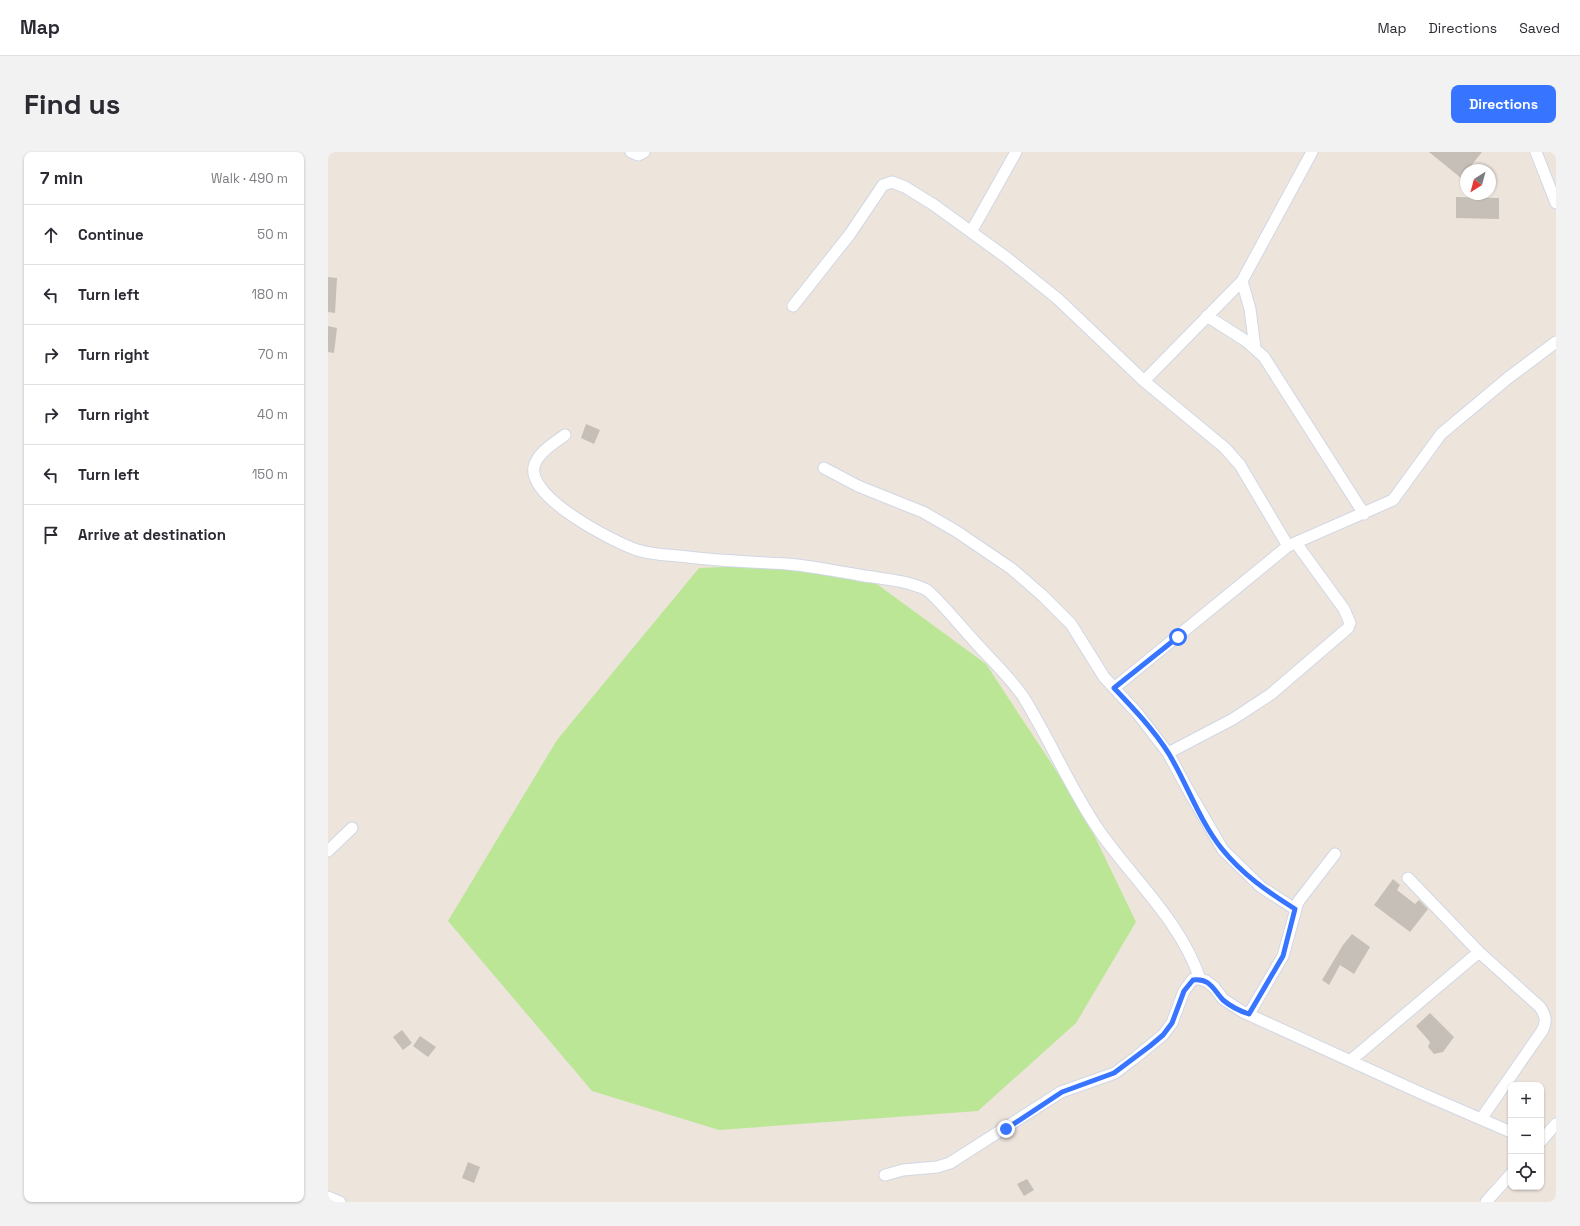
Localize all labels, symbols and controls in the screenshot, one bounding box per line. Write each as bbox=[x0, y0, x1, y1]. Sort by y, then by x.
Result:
text: Map bbox=[20, 15, 60, 40]
text: Map bbox=[1377, 19, 1407, 37]
text: Directions bbox=[1429, 19, 1497, 37]
text: Saved bbox=[1519, 19, 1560, 37]
button: Directions bbox=[1451, 85, 1556, 123]
text: Find us bbox=[24, 86, 121, 122]
north arrow bbox=[1460, 164, 1496, 200]
text: 7 min bbox=[40, 167, 83, 189]
text: Walk · 490 m bbox=[211, 170, 288, 187]
icon: ahead bbox=[40, 224, 62, 246]
text: Continue bbox=[78, 225, 144, 244]
text: 50 m bbox=[257, 226, 288, 243]
icon: left bbox=[40, 284, 62, 306]
text: Turn left bbox=[78, 285, 140, 304]
text: 180 m bbox=[252, 286, 288, 303]
icon: right bbox=[40, 344, 62, 366]
text: Turn right bbox=[78, 345, 149, 364]
text: 70 m bbox=[258, 346, 288, 363]
icon: right bbox=[40, 404, 62, 426]
text: Turn right bbox=[78, 405, 149, 424]
text: 40 m bbox=[257, 406, 288, 423]
icon: left bbox=[40, 464, 62, 486]
text: Turn left bbox=[78, 465, 140, 484]
text: 150 m bbox=[252, 466, 288, 483]
icon: arrive bbox=[40, 524, 62, 546]
text: Arrive at destination bbox=[78, 525, 226, 544]
route start bbox=[1169, 628, 1187, 646]
map controls bbox=[1508, 1082, 1544, 1190]
button: + bbox=[1508, 1082, 1544, 1118]
button: − bbox=[1508, 1118, 1544, 1154]
route end bbox=[997, 1120, 1015, 1138]
button: locate bbox=[1508, 1154, 1544, 1190]

